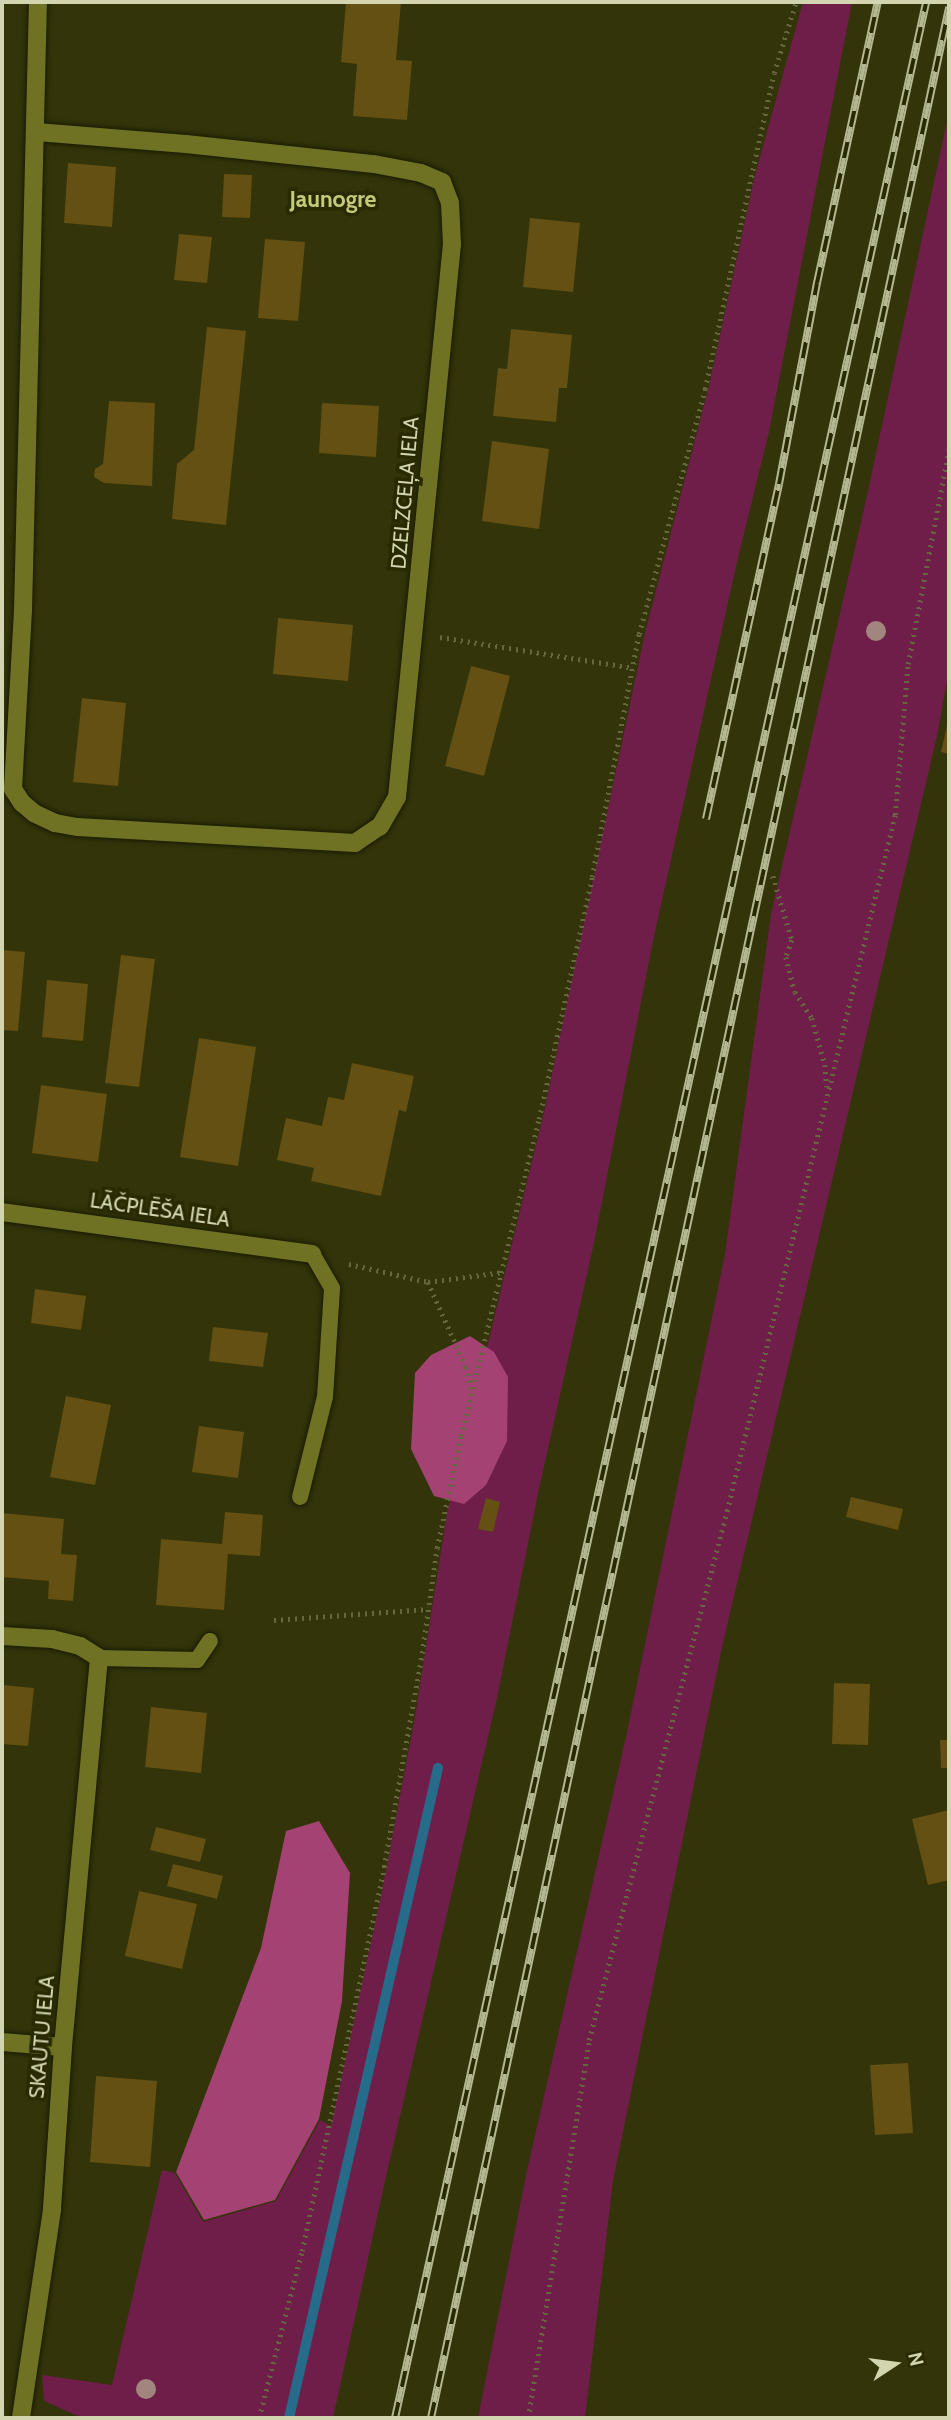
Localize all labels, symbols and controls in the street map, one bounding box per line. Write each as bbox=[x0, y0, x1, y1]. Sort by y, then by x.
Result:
district label: Jaunogre bbox=[290, 185, 376, 213]
street label: DZELZCEĻA IELA bbox=[386, 416, 424, 570]
street label: LĀČPLĒŠA IELA bbox=[88, 1188, 232, 1232]
street label: SKAUTU IELA bbox=[24, 1974, 60, 2100]
north arrow bbox=[860, 2329, 930, 2399]
text: N bbox=[903, 2350, 929, 2368]

